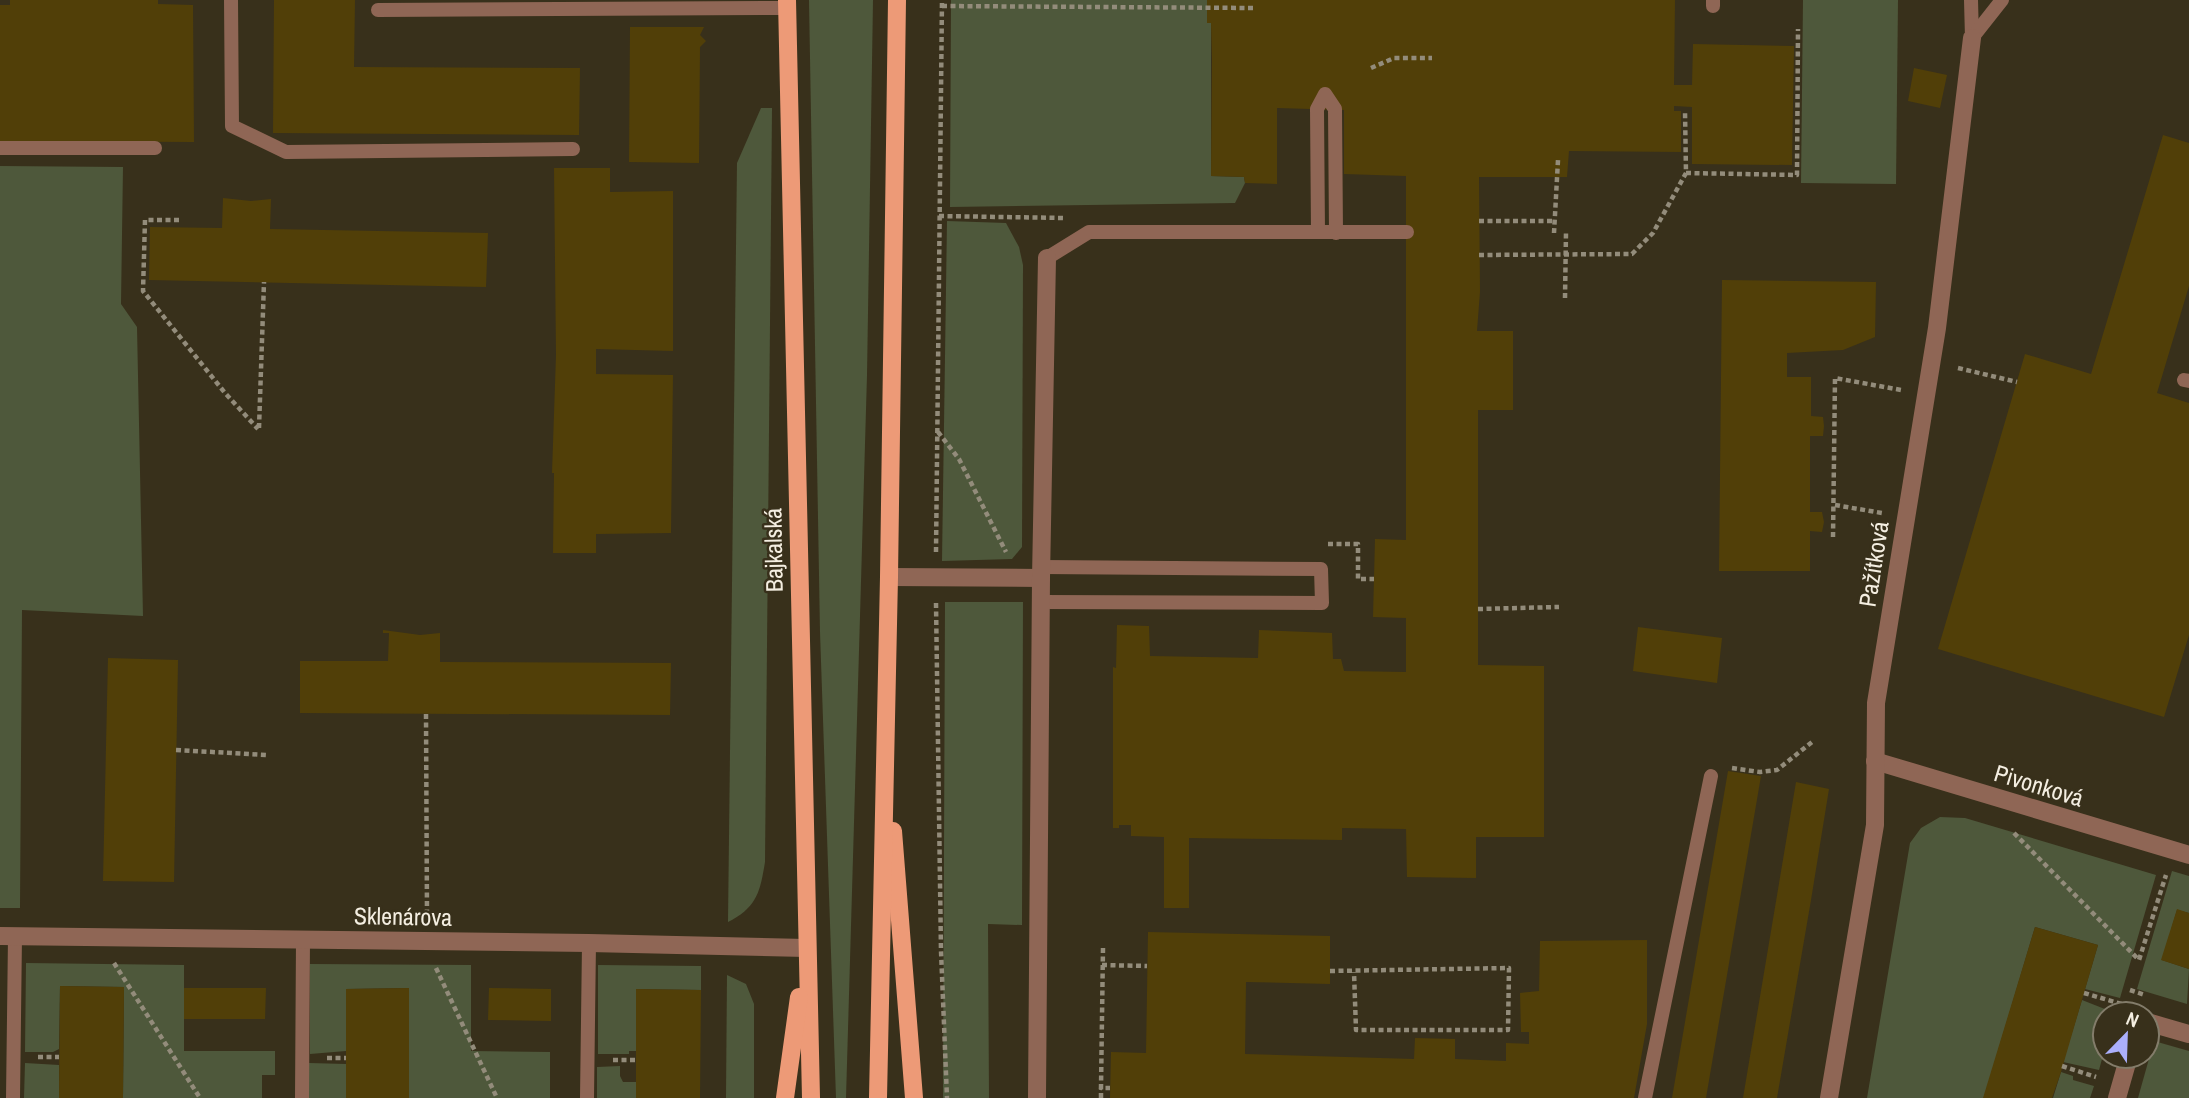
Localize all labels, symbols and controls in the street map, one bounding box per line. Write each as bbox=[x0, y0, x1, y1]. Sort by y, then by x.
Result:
street label: Bajkalská bbox=[756, 508, 790, 592]
street label: Pažítková bbox=[1850, 519, 1896, 609]
street label: Pivonková bbox=[1990, 756, 2088, 814]
street label: Sklenárova bbox=[354, 899, 453, 933]
north arrow bbox=[2091, 1000, 2161, 1070]
text: N bbox=[2122, 1005, 2143, 1034]

